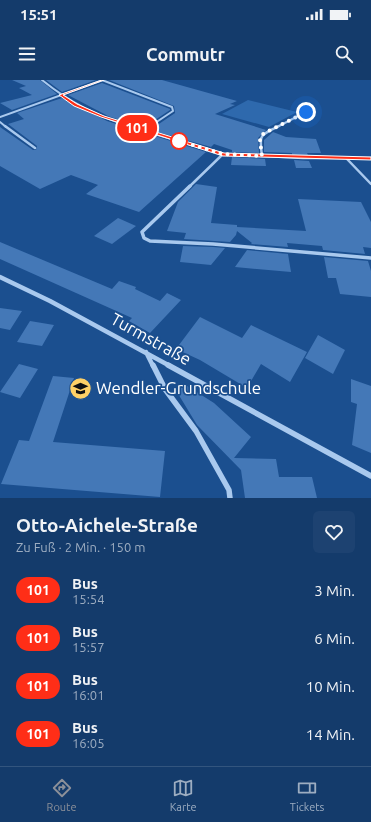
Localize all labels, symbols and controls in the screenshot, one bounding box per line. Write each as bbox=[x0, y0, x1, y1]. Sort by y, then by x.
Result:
text: 15:51 bbox=[20, 6, 58, 23]
icon: menu bbox=[16, 43, 38, 65]
icon: search bbox=[333, 43, 355, 65]
text: Commutr bbox=[146, 44, 225, 64]
your location bbox=[296, 102, 316, 122]
line badge: 101 bbox=[114, 115, 160, 141]
text: 101 bbox=[125, 120, 149, 136]
unlabelled marker bbox=[170, 132, 188, 150]
street label: Turmstraße bbox=[108, 309, 195, 368]
school or university icon: Wendler-Grundschule bbox=[67, 375, 93, 401]
place label: Wendler-Grundschule bbox=[96, 378, 261, 397]
button: heart bbox=[313, 511, 355, 553]
text: Otto-Aichele-Straße bbox=[16, 514, 198, 536]
text: Zu Fuß · 2 Min. · 150 m bbox=[16, 540, 145, 554]
text: Bus bbox=[72, 575, 98, 592]
text: 101 bbox=[26, 582, 50, 598]
text: 3 Min. bbox=[314, 582, 355, 599]
text: 15:54 bbox=[72, 592, 105, 606]
text: Bus bbox=[72, 623, 98, 640]
text: 101 bbox=[26, 630, 50, 646]
text: 6 Min. bbox=[314, 630, 355, 647]
text: 15:57 bbox=[72, 640, 105, 654]
text: Bus bbox=[72, 671, 98, 688]
text: 101 bbox=[26, 678, 50, 694]
text: 10 Min. bbox=[306, 678, 355, 695]
text: 16:01 bbox=[72, 688, 105, 702]
text: Bus bbox=[72, 719, 98, 736]
text: 101 bbox=[26, 726, 50, 742]
text: 14 Min. bbox=[306, 726, 355, 743]
text: 16:05 bbox=[72, 736, 105, 750]
tab: Route bbox=[47, 777, 77, 813]
tab: Karte bbox=[170, 777, 197, 813]
tab: Tickets bbox=[290, 777, 324, 813]

